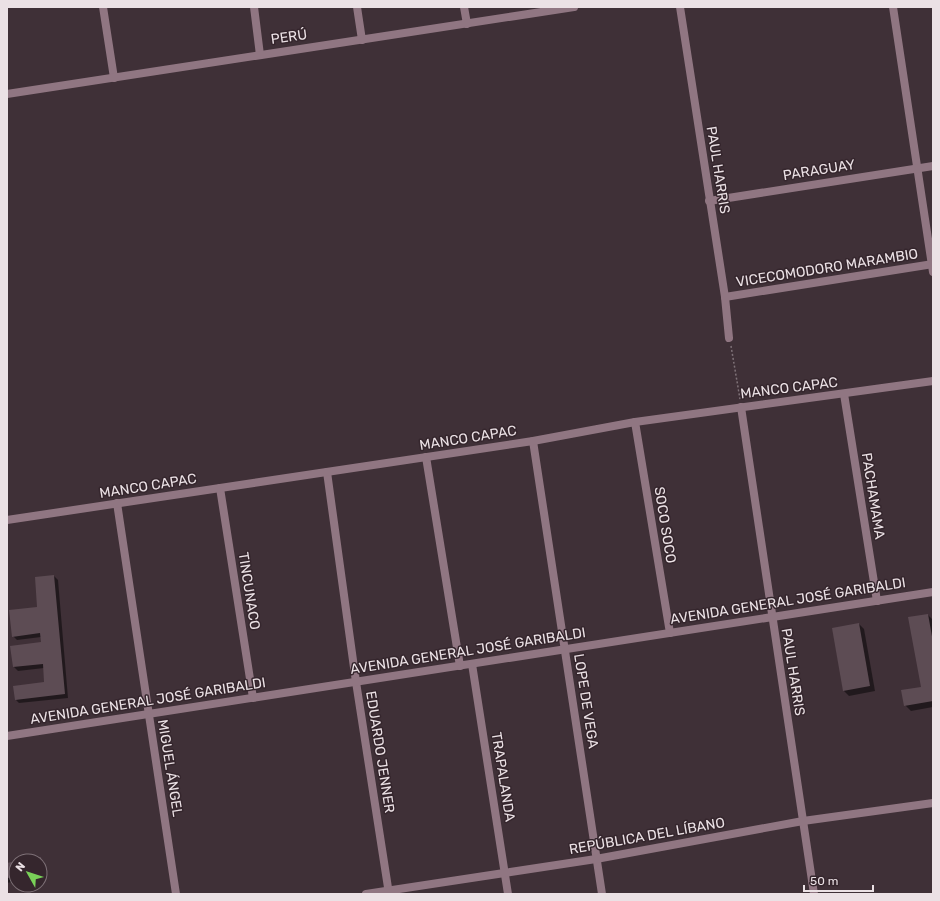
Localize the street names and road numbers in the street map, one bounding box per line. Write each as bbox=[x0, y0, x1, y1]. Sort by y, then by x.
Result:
street label: PERÚ bbox=[270, 25, 308, 48]
street label: PAUL HARRIS bbox=[703, 125, 733, 215]
street label: PARAGUAY bbox=[782, 156, 856, 184]
street label: VICECOMODORO MARAMBIO bbox=[735, 245, 919, 291]
street label: MANCO CAPAC bbox=[739, 374, 839, 402]
street label: MANCO CAPAC bbox=[418, 422, 518, 454]
street label: PACHAMAMA bbox=[858, 452, 888, 541]
street label: MANCO CAPAC bbox=[98, 470, 198, 502]
street label: SOCO SOCO bbox=[651, 485, 679, 565]
street label: TINCUNACO bbox=[234, 551, 264, 631]
street label: AVENIDA GENERAL JOSÉ GARIBALDI bbox=[669, 573, 907, 628]
street label: AVENIDA GENERAL JOSÉ GARIBALDI bbox=[349, 623, 587, 678]
street label: PAUL HARRIS bbox=[778, 627, 808, 717]
street label: LOPE DE VEGA bbox=[570, 652, 602, 750]
street label: AVENIDA GENERAL JOSÉ GARIBALDI bbox=[29, 673, 267, 728]
street label: EDUARDO JENNER bbox=[362, 690, 398, 814]
street label: MIGUEL ÁNGEL bbox=[154, 718, 187, 818]
street label: TRAPALANDA bbox=[488, 731, 519, 824]
street label: REPÚBLICA DEL LÍBANO bbox=[568, 813, 726, 858]

